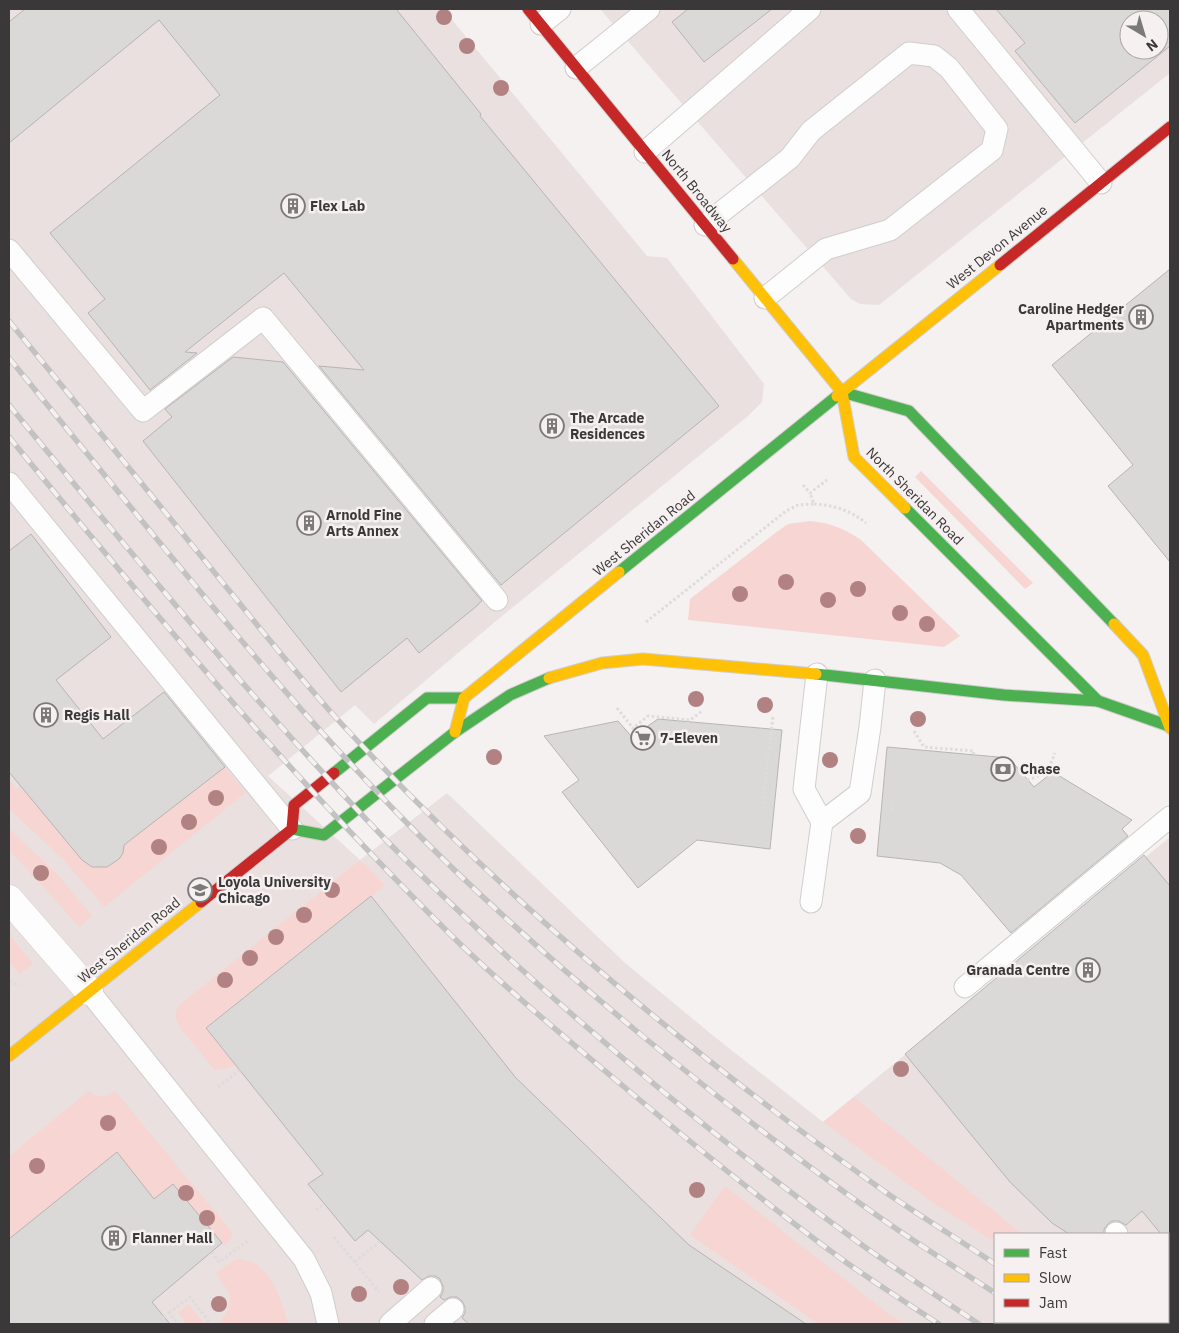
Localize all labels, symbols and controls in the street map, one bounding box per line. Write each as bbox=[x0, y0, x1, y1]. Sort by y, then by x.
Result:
north arrow bbox=[1119, 10, 1169, 60]
text: N bbox=[1142, 35, 1162, 55]
street label: North Broadway bbox=[658, 146, 736, 236]
building icon: Flex Lab bbox=[280, 193, 306, 219]
place label: Flex Lab bbox=[310, 197, 365, 215]
street label: West Devon Avenue bbox=[943, 201, 1051, 293]
place label: Caroline Hedger Apartments bbox=[1018, 300, 1124, 334]
building icon: Caroline Hedger Apartments bbox=[1128, 304, 1154, 330]
place label: The Arcade Residences bbox=[570, 409, 645, 443]
building icon: The Arcade Residences bbox=[539, 413, 565, 439]
street label: North Sheridan Road bbox=[862, 443, 968, 549]
street label: West Sheridan Road bbox=[589, 486, 699, 580]
place label: Arnold Fine Arts Annex bbox=[326, 506, 402, 540]
building icon: Arnold Fine Arts Annex bbox=[296, 510, 322, 536]
building icon: Regis Hall bbox=[33, 702, 59, 728]
place label: Regis Hall bbox=[64, 706, 130, 724]
supermarket icon: 7-Eleven bbox=[630, 725, 656, 751]
place label: 7-Eleven bbox=[660, 729, 718, 747]
bank icon: Chase bbox=[990, 756, 1016, 782]
place label: Chase bbox=[1020, 760, 1060, 778]
place label: Loyola University Chicago bbox=[218, 873, 331, 907]
school or university icon: Loyola University Chicago bbox=[187, 877, 213, 903]
street label: West Sheridan Road bbox=[74, 893, 184, 987]
building icon: Granada Centre bbox=[1075, 957, 1101, 983]
place label: Granada Centre bbox=[966, 961, 1070, 979]
building icon: Flanner Hall bbox=[101, 1225, 127, 1251]
place label: Flanner Hall bbox=[132, 1229, 212, 1247]
legend bbox=[994, 1233, 1169, 1323]
text: Fast bbox=[1039, 1243, 1067, 1262]
text: Slow bbox=[1039, 1268, 1072, 1287]
text: Jam bbox=[1039, 1293, 1068, 1312]

